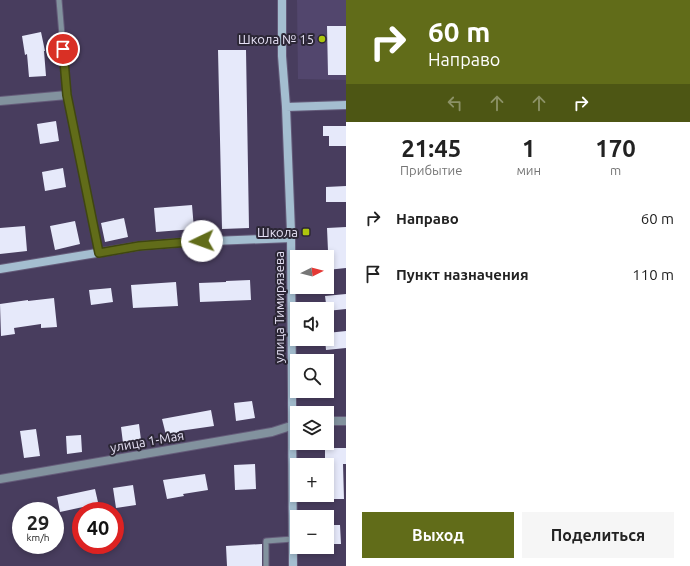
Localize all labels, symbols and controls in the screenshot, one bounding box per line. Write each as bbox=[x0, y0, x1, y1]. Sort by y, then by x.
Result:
icon: right bbox=[362, 16, 414, 68]
text: 60 m bbox=[428, 16, 490, 47]
pin bbox=[46, 32, 80, 66]
place label: Школа № 15 bbox=[238, 32, 314, 46]
marker: Школа № 15 bbox=[317, 34, 327, 44]
icon: arrive bbox=[52, 38, 74, 60]
text: Направо bbox=[428, 49, 500, 69]
icon: left bbox=[444, 92, 466, 114]
icon: ahead bbox=[486, 92, 508, 114]
icon: ahead bbox=[528, 92, 550, 114]
icon: right bbox=[570, 92, 592, 114]
text: 21:45 bbox=[401, 135, 461, 162]
text: 1 bbox=[522, 135, 536, 162]
text: 170 bbox=[595, 135, 636, 162]
text: Прибытие bbox=[400, 163, 462, 177]
text: мин bbox=[516, 163, 541, 177]
text: m bbox=[610, 163, 621, 177]
icon: right bbox=[362, 207, 384, 229]
text: Направо bbox=[396, 210, 459, 227]
text: 60 m bbox=[641, 210, 674, 227]
position arrow bbox=[181, 220, 223, 262]
place label: Школа bbox=[257, 225, 298, 239]
marker: Школа bbox=[301, 227, 311, 237]
north arrow bbox=[290, 250, 334, 294]
map controls bbox=[290, 250, 334, 554]
street label: улица Тимирязева bbox=[272, 251, 286, 363]
icon: arrive bbox=[362, 263, 384, 285]
text: Пункт назначения bbox=[396, 266, 529, 283]
text: 110 m bbox=[632, 266, 674, 283]
button: sound bbox=[290, 302, 334, 346]
button: search bbox=[290, 354, 334, 398]
button: layers bbox=[290, 406, 334, 450]
street label: улица 1-Мая bbox=[109, 428, 185, 454]
button: + bbox=[290, 458, 334, 502]
speed limit sign: 40 bbox=[72, 502, 124, 554]
button: − bbox=[290, 510, 334, 554]
text: 29 bbox=[27, 511, 49, 534]
button: Выход bbox=[362, 512, 514, 558]
button: Поделиться bbox=[522, 512, 674, 558]
text: km/h bbox=[26, 532, 50, 543]

